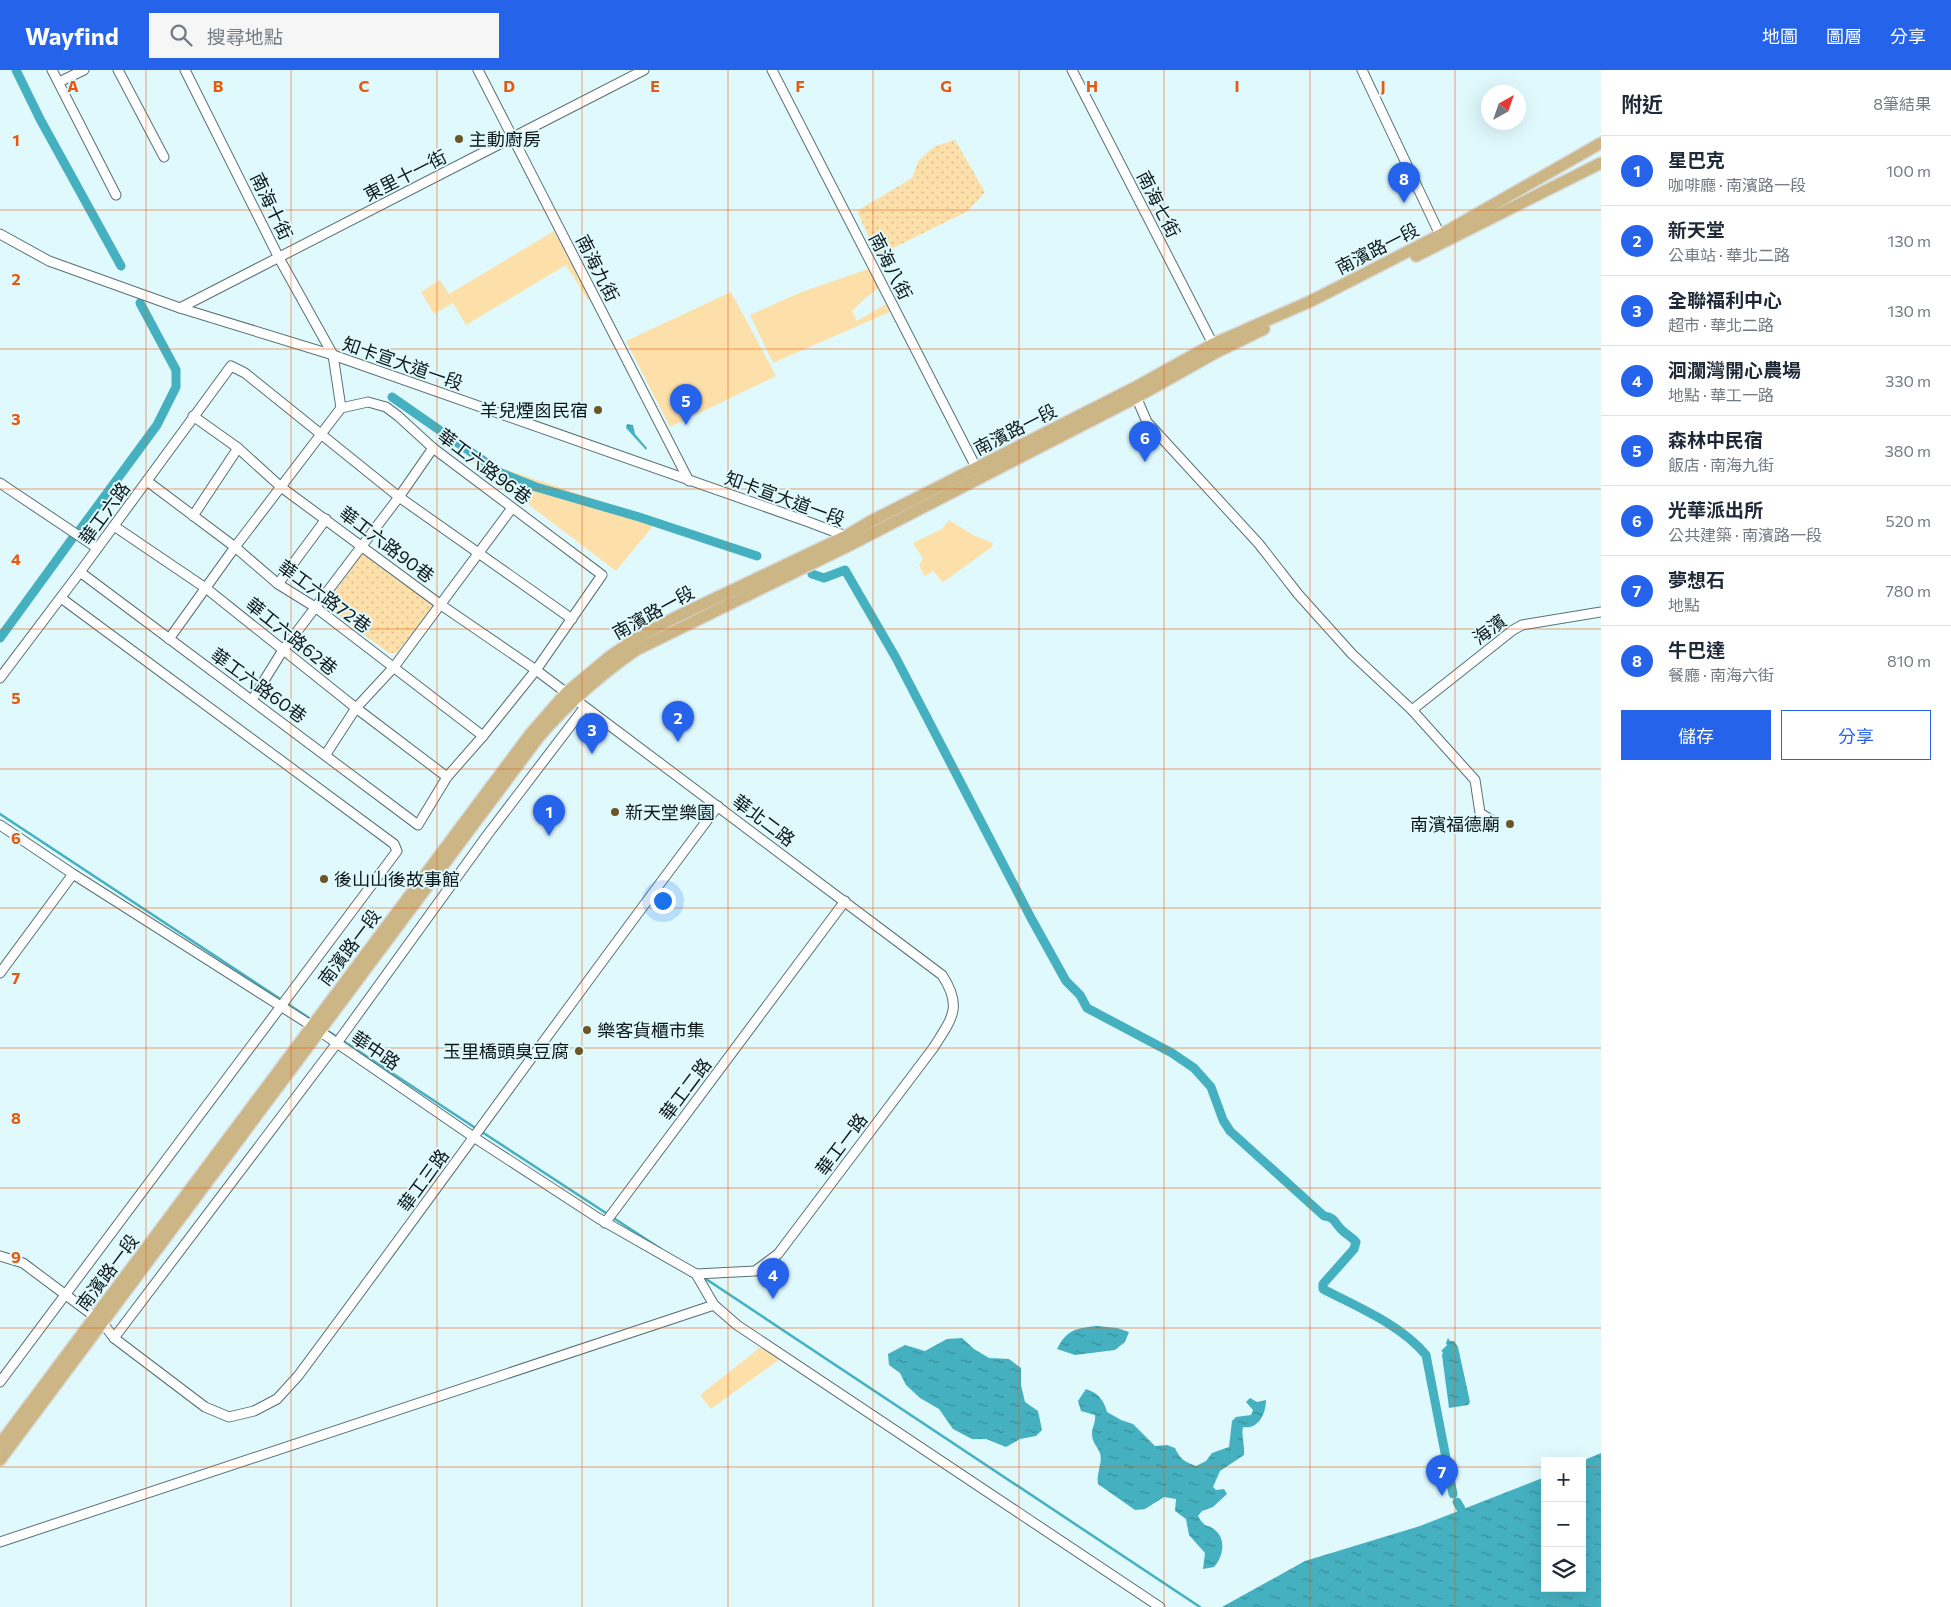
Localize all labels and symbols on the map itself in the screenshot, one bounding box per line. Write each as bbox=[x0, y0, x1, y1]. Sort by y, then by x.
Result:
text: A bbox=[67, 76, 79, 95]
text: B bbox=[213, 76, 224, 95]
text: C bbox=[359, 76, 370, 95]
text: D bbox=[503, 76, 515, 95]
text: E bbox=[650, 76, 660, 95]
text: F bbox=[795, 76, 805, 95]
text: G bbox=[940, 76, 952, 95]
text: H bbox=[1086, 76, 1098, 95]
text: I bbox=[1234, 76, 1240, 95]
text: J bbox=[1380, 76, 1386, 95]
north arrow bbox=[1481, 85, 1526, 130]
place label: 主動廚房 bbox=[469, 128, 541, 150]
text: 1 bbox=[12, 130, 20, 149]
marker: 主動廚房 bbox=[453, 133, 465, 145]
street label: 東里十一街 bbox=[360, 145, 450, 205]
pin: 8 bbox=[1388, 162, 1420, 203]
street label: 南海七街 bbox=[1133, 167, 1185, 241]
street label: 南海十街 bbox=[246, 169, 298, 243]
street label: 南濱路一段 bbox=[1332, 218, 1422, 278]
street label: 南海八街 bbox=[865, 229, 917, 303]
street label: 南海九街 bbox=[572, 231, 624, 305]
text: 2 bbox=[11, 269, 21, 288]
street label: 知卡宣大道一段 bbox=[340, 332, 466, 394]
pin: 5 bbox=[670, 384, 702, 425]
place label: 羊兒煙囪民宿 bbox=[480, 399, 588, 421]
street label: 南濱路一段 bbox=[970, 399, 1060, 459]
marker: 羊兒煙囪民宿 bbox=[592, 404, 604, 416]
text: 3 bbox=[11, 409, 21, 428]
pin: 6 bbox=[1129, 421, 1161, 462]
street label: 華工六路96巷 bbox=[434, 424, 536, 508]
street label: 知卡宣大道一段 bbox=[722, 466, 848, 530]
street label: 華工六路 bbox=[74, 477, 134, 549]
street label: 華工六路90巷 bbox=[335, 501, 439, 587]
text: 4 bbox=[11, 549, 21, 568]
street label: 華工六路72巷 bbox=[274, 555, 376, 637]
street label: 南濱路一段 bbox=[608, 581, 698, 643]
street label: 華工六路62巷 bbox=[242, 593, 342, 679]
street label: 海濱 bbox=[1468, 609, 1510, 649]
street label: 華工六路60巷 bbox=[207, 643, 311, 727]
text: 5 bbox=[11, 688, 21, 707]
pin: 2 bbox=[662, 701, 694, 742]
pin: 3 bbox=[576, 713, 608, 754]
street label: 華北二路 bbox=[729, 790, 799, 850]
pin: 1 bbox=[533, 795, 565, 836]
place label: 新天堂樂園 bbox=[625, 801, 715, 823]
marker: 新天堂樂園 bbox=[609, 806, 621, 818]
place label: 南濱福德廟 bbox=[1410, 813, 1500, 835]
marker: 南濱福德廟 bbox=[1504, 818, 1516, 830]
text: 6 bbox=[11, 828, 21, 847]
place label: 後山山後故事館 bbox=[334, 868, 460, 890]
marker: 後山山後故事館 bbox=[318, 873, 330, 885]
your location bbox=[650, 888, 676, 914]
street label: 南濱路一段 bbox=[313, 904, 385, 990]
text: 7 bbox=[12, 968, 21, 987]
place label: 樂客貨櫃市集 bbox=[597, 1019, 705, 1041]
marker: 樂客貨櫃市集 bbox=[581, 1024, 593, 1036]
street label: 華中路 bbox=[347, 1026, 405, 1074]
place label: 玉里橋頭臭豆腐 bbox=[443, 1040, 569, 1062]
marker: 玉里橋頭臭豆腐 bbox=[573, 1045, 585, 1057]
street label: 華工二路 bbox=[655, 1054, 715, 1124]
text: 8 bbox=[11, 1108, 21, 1127]
street label: 華工一路 bbox=[811, 1109, 871, 1179]
street label: 華工三路 bbox=[393, 1144, 453, 1216]
street label: 南濱路一段 bbox=[71, 1229, 143, 1315]
text: 9 bbox=[11, 1247, 21, 1266]
pin: 4 bbox=[757, 1258, 789, 1299]
pin: 7 bbox=[1426, 1455, 1458, 1496]

